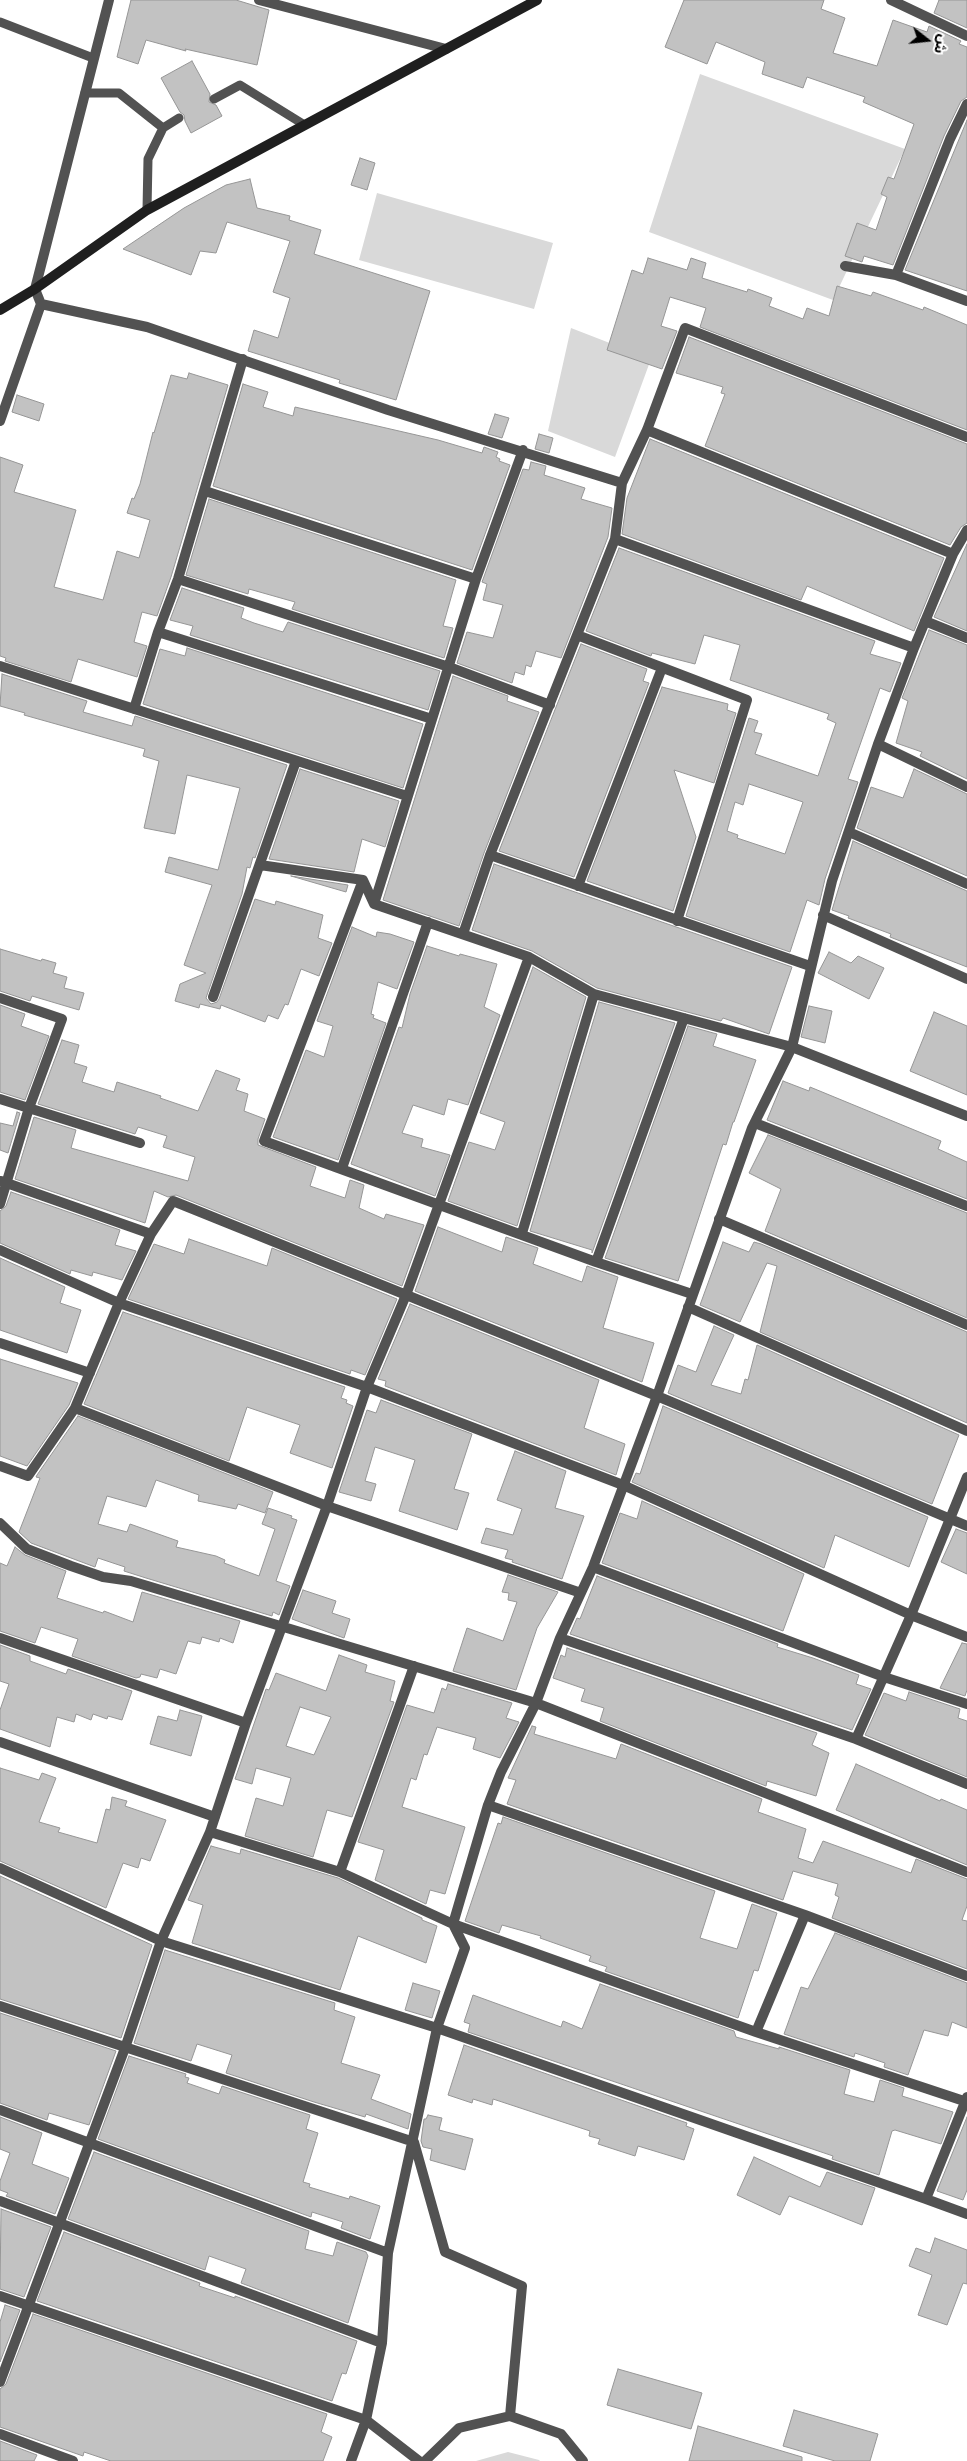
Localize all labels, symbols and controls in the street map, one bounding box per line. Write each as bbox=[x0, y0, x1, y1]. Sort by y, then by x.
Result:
north arrow bbox=[902, 15, 952, 65]
text: ش bbox=[930, 32, 953, 56]

